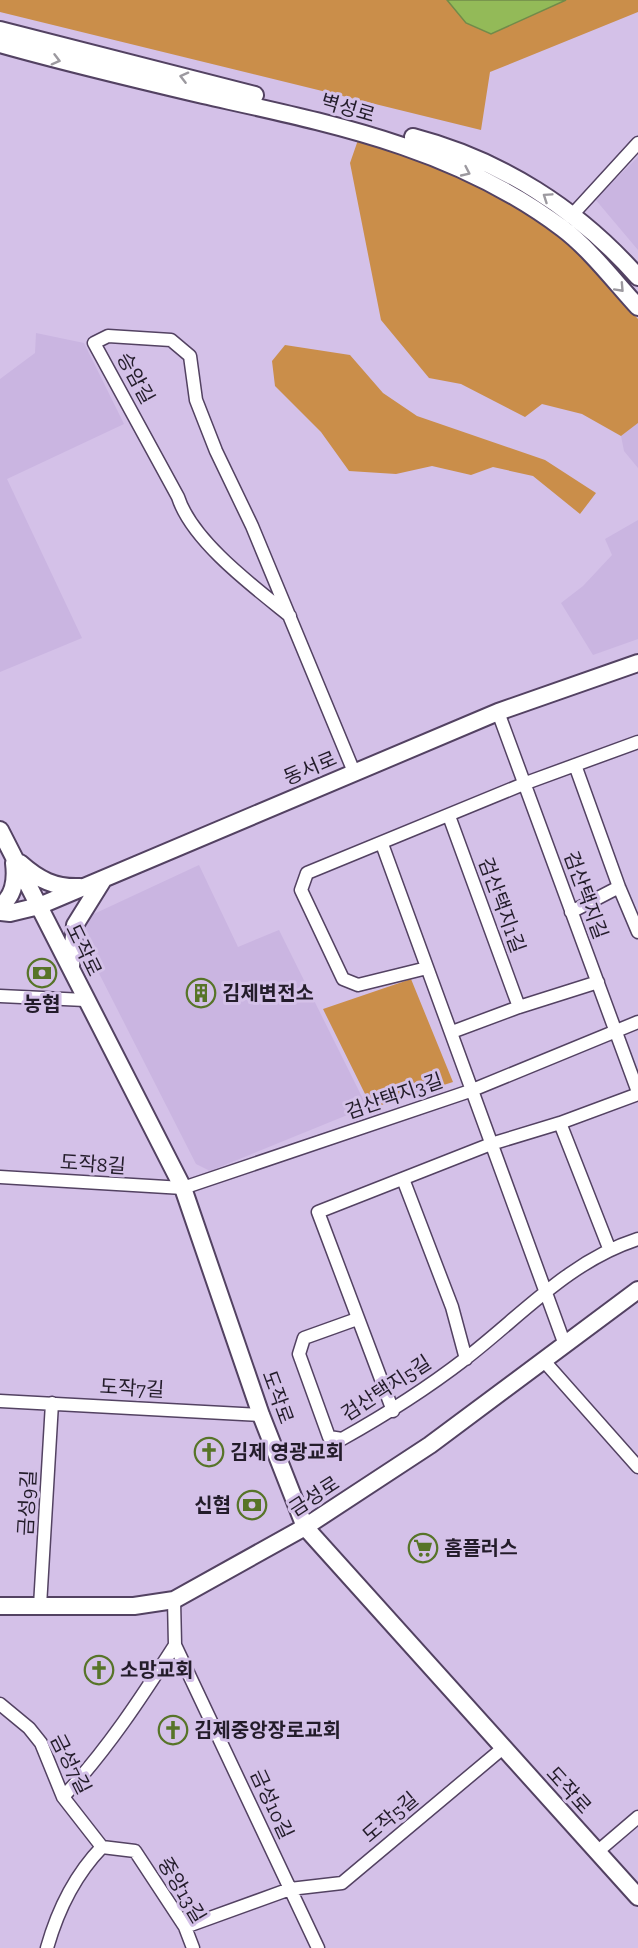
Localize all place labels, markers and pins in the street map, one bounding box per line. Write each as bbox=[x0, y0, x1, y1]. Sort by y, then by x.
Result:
bank icon: 농협 bbox=[26, 957, 58, 989]
building icon: 김제변전소 bbox=[185, 977, 217, 1009]
place label: 김제변전소 bbox=[222, 981, 314, 1005]
place label: 농협 bbox=[24, 992, 60, 1016]
church icon: 김제 영광교회 bbox=[193, 1436, 225, 1468]
place label: 김제 영광교회 bbox=[230, 1440, 344, 1464]
bank icon: 신협 bbox=[236, 1489, 268, 1521]
place label: 신협 bbox=[194, 1493, 231, 1517]
supermarket icon: 홈플러스 bbox=[407, 1532, 439, 1564]
place label: 홈플러스 bbox=[444, 1536, 518, 1560]
church icon: 소망교회 bbox=[83, 1654, 115, 1686]
place label: 소망교회 bbox=[120, 1658, 194, 1682]
church icon: 김제중앙장로교회 bbox=[157, 1714, 189, 1746]
place label: 김제중앙장로교회 bbox=[194, 1718, 341, 1742]

